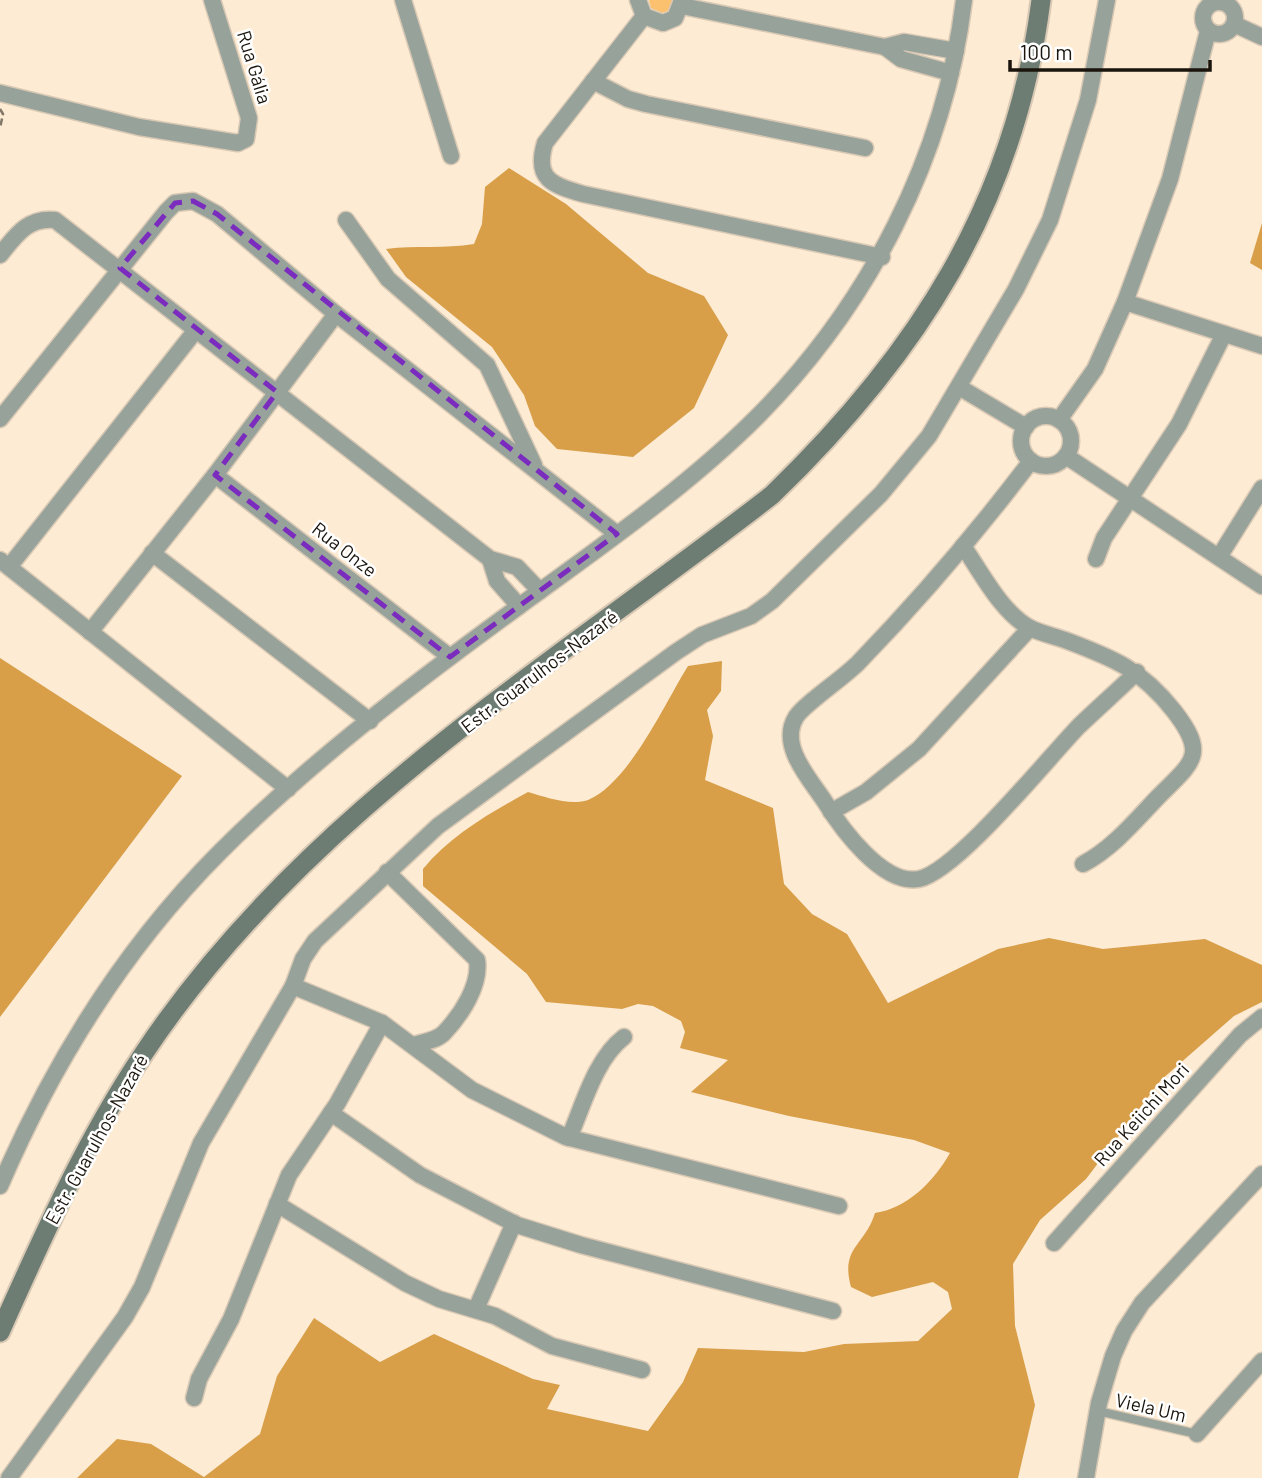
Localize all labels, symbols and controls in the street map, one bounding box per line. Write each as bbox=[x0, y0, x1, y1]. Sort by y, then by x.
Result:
street label: Rua Gália bbox=[233, 28, 277, 106]
scale bar bbox=[1010, 28, 1210, 72]
text: 100 m bbox=[1020, 39, 1073, 64]
street label: Rua Onze bbox=[308, 517, 382, 581]
street label: Estr. Guarulhos-Nazaré bbox=[456, 604, 622, 738]
street label: Estr. Guarulhos-Nazaré bbox=[40, 1050, 152, 1228]
street label: Rua Keiichi Mori bbox=[1089, 1058, 1193, 1170]
street label: Viela Um bbox=[1113, 1388, 1189, 1426]

